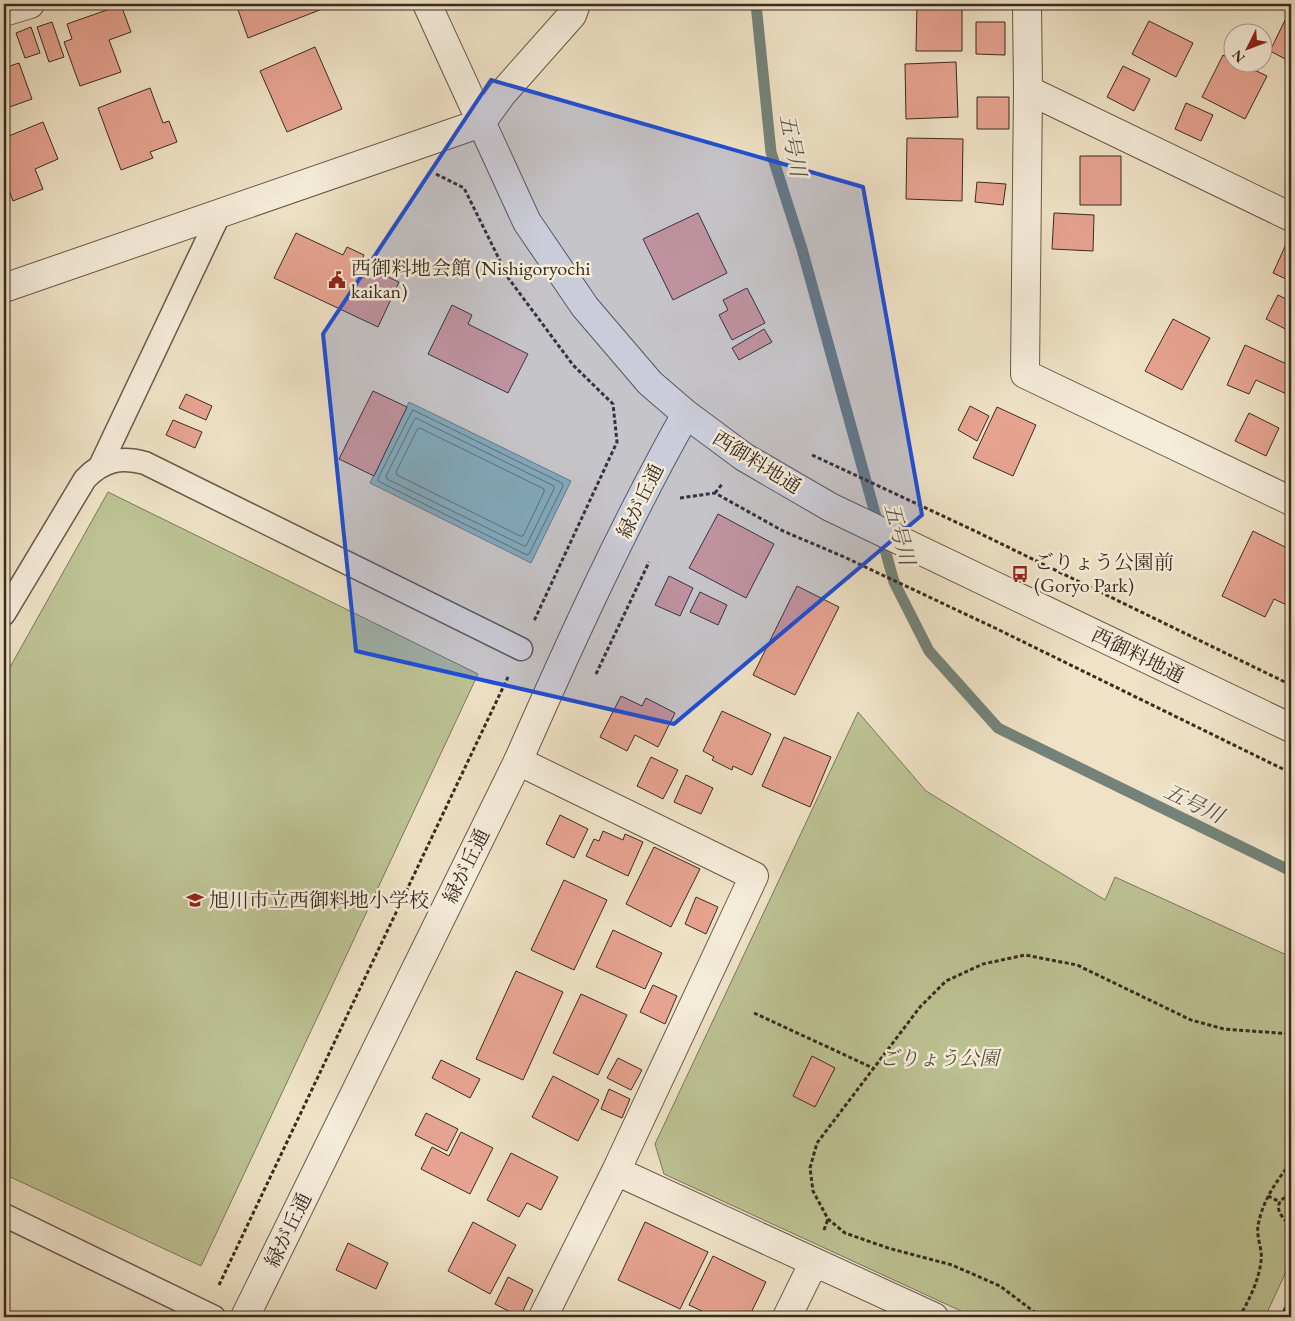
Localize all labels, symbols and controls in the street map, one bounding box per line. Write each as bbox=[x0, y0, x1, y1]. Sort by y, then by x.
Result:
north arrow bbox=[1222, 22, 1272, 72]
text: N bbox=[1227, 46, 1249, 67]
water label: 五号川 bbox=[774, 112, 813, 180]
place label: 西御料地会館 (Nishigoryochi kaikan) bbox=[351, 255, 591, 304]
public building icon: 西御料地会館 (Nishigoryochi kaikan) bbox=[327, 270, 347, 290]
street label: 西御料地通 bbox=[708, 424, 806, 500]
street label: 緑が丘通 bbox=[611, 459, 669, 543]
water label: 五号川 bbox=[879, 500, 922, 570]
place label: ごりょう公園前 (Goryo Park) bbox=[1034, 549, 1174, 598]
bus stop icon: ごりょう公園前 (Goryo Park) bbox=[1010, 564, 1030, 584]
street label: 西御料地通 bbox=[1087, 621, 1189, 689]
water label: 五号川 bbox=[1160, 777, 1230, 830]
street label: 緑が丘通 bbox=[437, 824, 495, 908]
place label: 旭川市立西御料地小学校 bbox=[209, 887, 429, 913]
school or university icon: 旭川市立西御料地小学校 bbox=[185, 890, 205, 910]
park label: ごりょう公園 bbox=[879, 1045, 1002, 1071]
street label: 緑が丘通 bbox=[259, 1188, 317, 1272]

